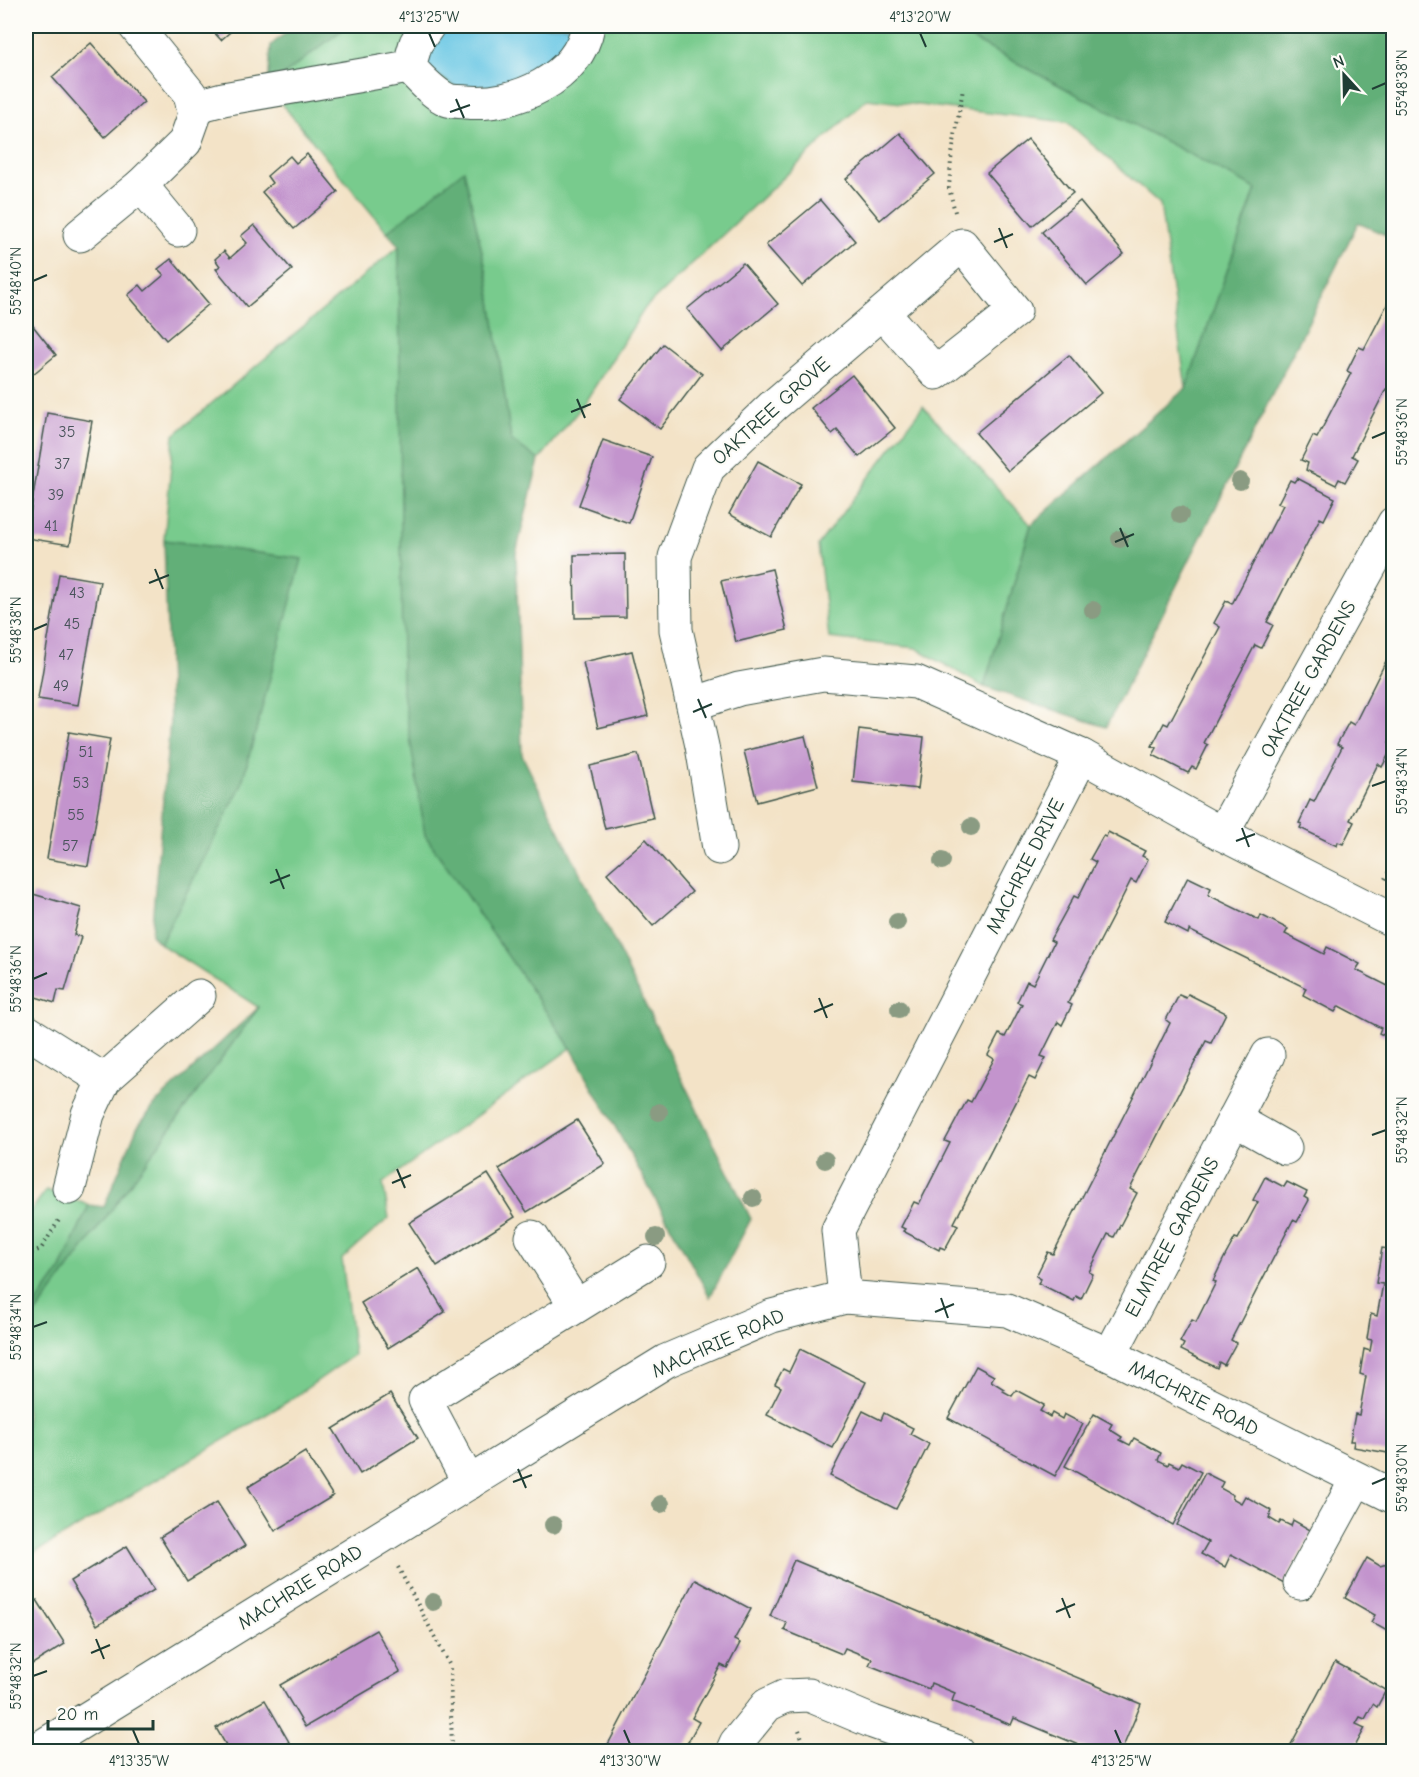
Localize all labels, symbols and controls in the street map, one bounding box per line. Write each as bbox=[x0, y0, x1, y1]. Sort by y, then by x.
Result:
text: 4°13'25"W bbox=[399, 8, 459, 26]
text: 4°13'20"W bbox=[889, 8, 951, 26]
north arrow bbox=[1314, 45, 1374, 105]
text: 55°48'38"N bbox=[1393, 49, 1411, 117]
text: N bbox=[1331, 52, 1347, 72]
text: 55°48'40"N bbox=[7, 247, 25, 315]
street label: OAKTREE GROVE bbox=[707, 352, 835, 470]
text: 55°48'36"N bbox=[1393, 398, 1411, 466]
house number: 35 bbox=[59, 423, 75, 441]
house number: 37 bbox=[54, 455, 70, 473]
house number: 39 bbox=[48, 486, 64, 504]
house number: 41 bbox=[44, 517, 58, 535]
house number: 43 bbox=[69, 584, 85, 602]
text: 55°48'38"N bbox=[7, 596, 25, 664]
street label: OAKTREE GARDENS bbox=[1255, 597, 1361, 761]
house number: 45 bbox=[64, 615, 80, 633]
house number: 47 bbox=[58, 646, 74, 664]
house number: 49 bbox=[53, 677, 69, 695]
house number: 51 bbox=[78, 743, 94, 761]
text: 55°48'34"N bbox=[1393, 748, 1411, 814]
house number: 53 bbox=[73, 774, 89, 792]
street label: MACHRIE DRIVE bbox=[981, 795, 1069, 937]
house number: 55 bbox=[67, 806, 85, 824]
house number: 57 bbox=[62, 837, 79, 855]
text: 55°48'36"N bbox=[7, 945, 25, 1013]
text: 55°48'32"N bbox=[1393, 1096, 1411, 1164]
street label: ELMTREE GARDENS bbox=[1120, 1153, 1224, 1321]
text: 55°48'34"N bbox=[7, 1294, 25, 1360]
street label: MACHRIE ROAD bbox=[648, 1304, 788, 1382]
street label: MACHRIE ROAD bbox=[1125, 1355, 1263, 1441]
text: 55°48'30"N bbox=[1393, 1444, 1411, 1512]
street label: MACHRIE ROAD bbox=[233, 1539, 367, 1635]
text: 55°48'32"N bbox=[7, 1642, 25, 1710]
scale bar bbox=[48, 1693, 153, 1731]
text: 20 m bbox=[57, 1704, 98, 1725]
text: 4°13'35"W bbox=[109, 1752, 169, 1770]
text: 4°13'30"W bbox=[599, 1752, 661, 1770]
text: 4°13'25"W bbox=[1091, 1752, 1151, 1770]

